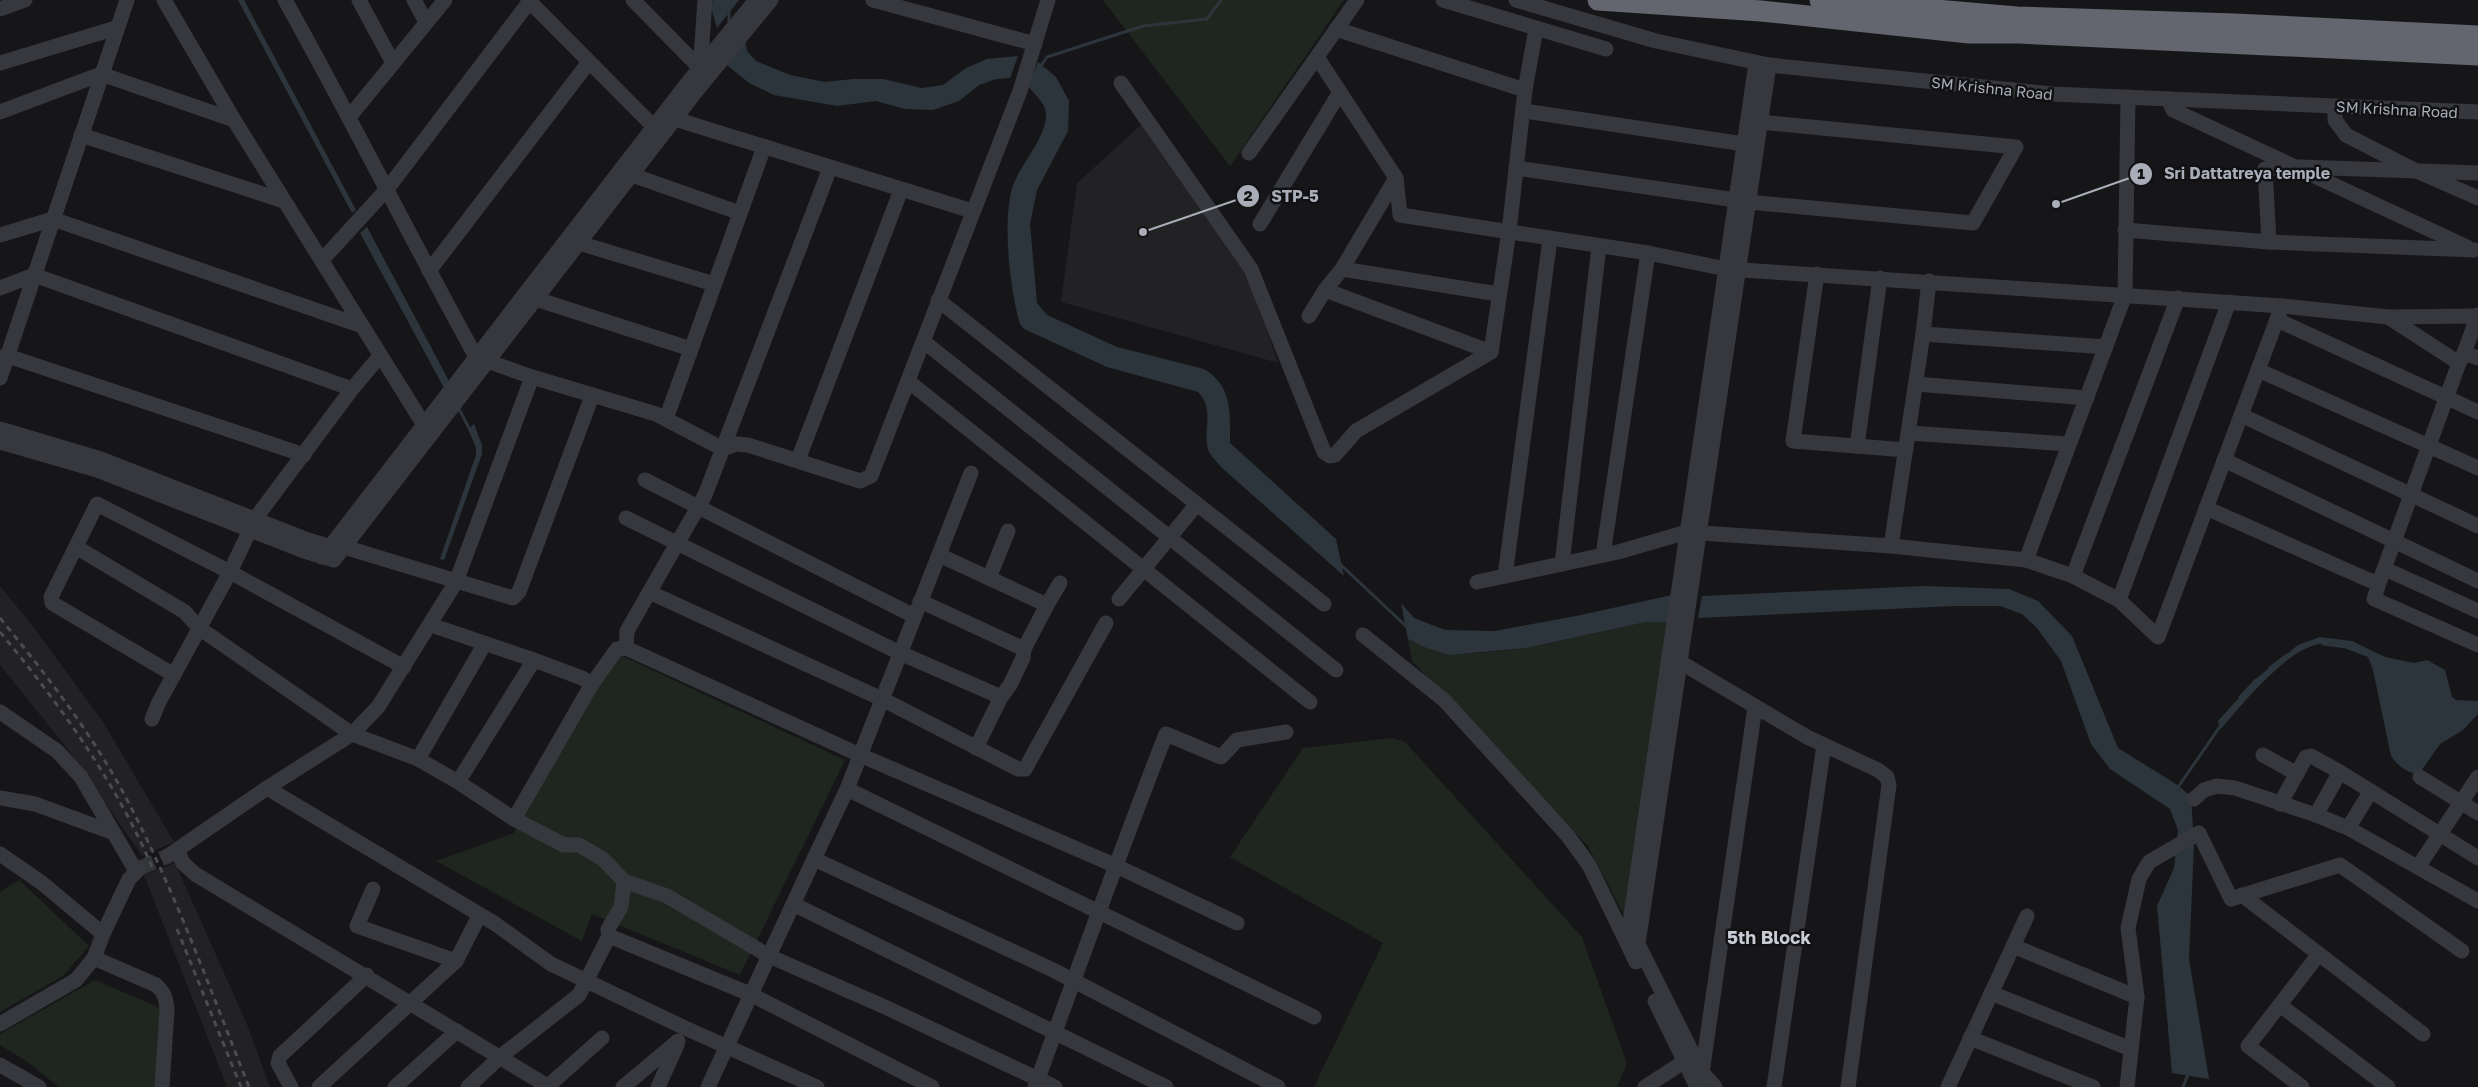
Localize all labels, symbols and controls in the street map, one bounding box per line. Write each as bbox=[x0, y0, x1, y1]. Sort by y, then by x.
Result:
street label: SM Krishna Road bbox=[1930, 73, 2054, 103]
street label: SM Krishna Road bbox=[2336, 97, 2458, 121]
callout: Sri Dattatreya temple bbox=[2129, 158, 2340, 189]
text: Sri Dattatreya temple bbox=[2164, 163, 2330, 183]
text: 1 bbox=[2137, 164, 2145, 182]
callout: STP-5 bbox=[1236, 180, 1328, 211]
text: 2 bbox=[1243, 186, 1253, 204]
text: STP-5 bbox=[1271, 186, 1319, 206]
district label: 5th Block bbox=[1727, 926, 1811, 948]

